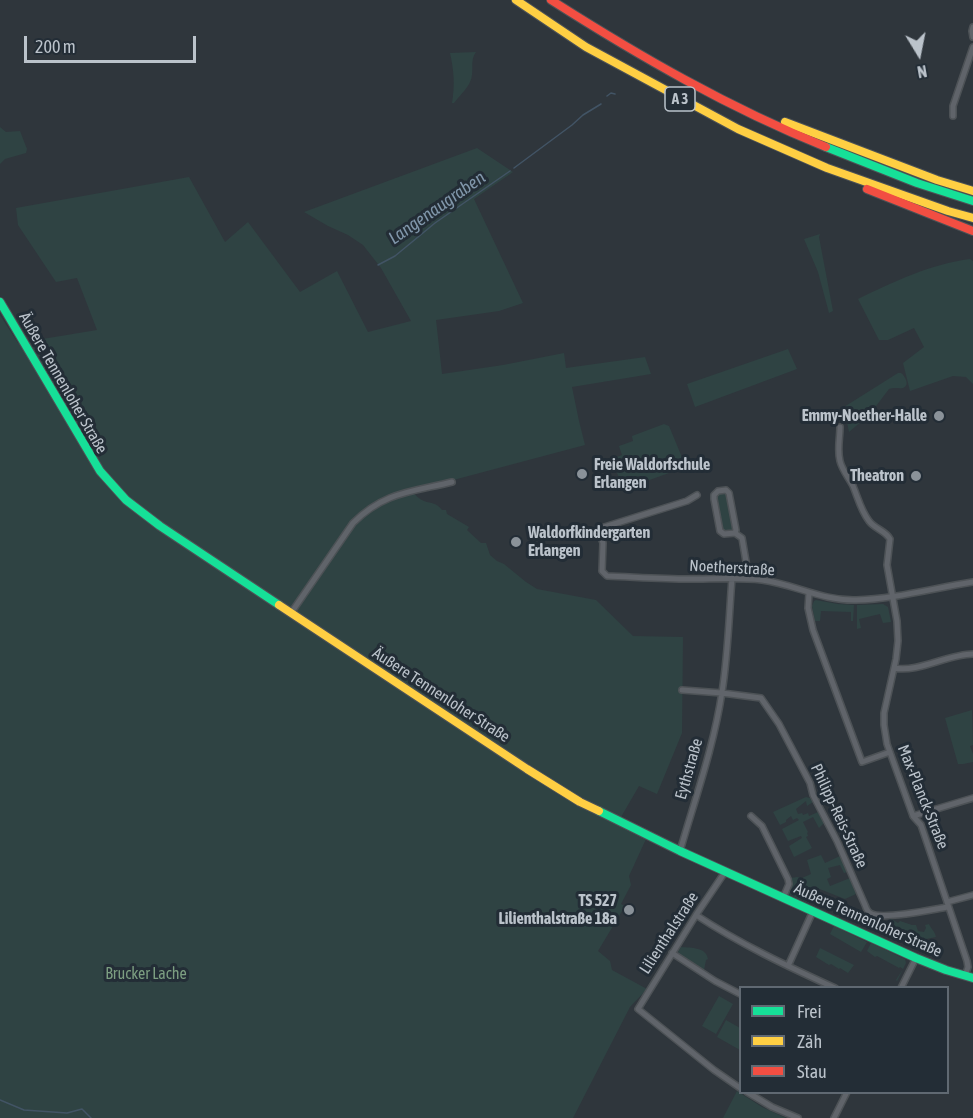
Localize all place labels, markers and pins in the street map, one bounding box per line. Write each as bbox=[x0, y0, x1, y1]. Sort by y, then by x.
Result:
place label: Emmy-Noether-Halle bbox=[802, 406, 927, 426]
marker: Emmy-Noether-Halle bbox=[932, 409, 946, 423]
place label: Freie Waldorfschule Erlangen bbox=[594, 455, 710, 493]
place label: Theatron bbox=[850, 466, 904, 486]
marker: Freie Waldorfschule Erlangen bbox=[575, 467, 589, 481]
marker: Theatron bbox=[909, 469, 923, 483]
place label: Waldorfkindergarten Erlangen bbox=[528, 523, 650, 561]
marker: Waldorfkindergarten Erlangen bbox=[509, 535, 523, 549]
place label: TS 527 Lilienthalstraße 18a bbox=[499, 891, 617, 929]
marker: TS 527 Lilienthalstraße 18a bbox=[622, 903, 636, 917]

